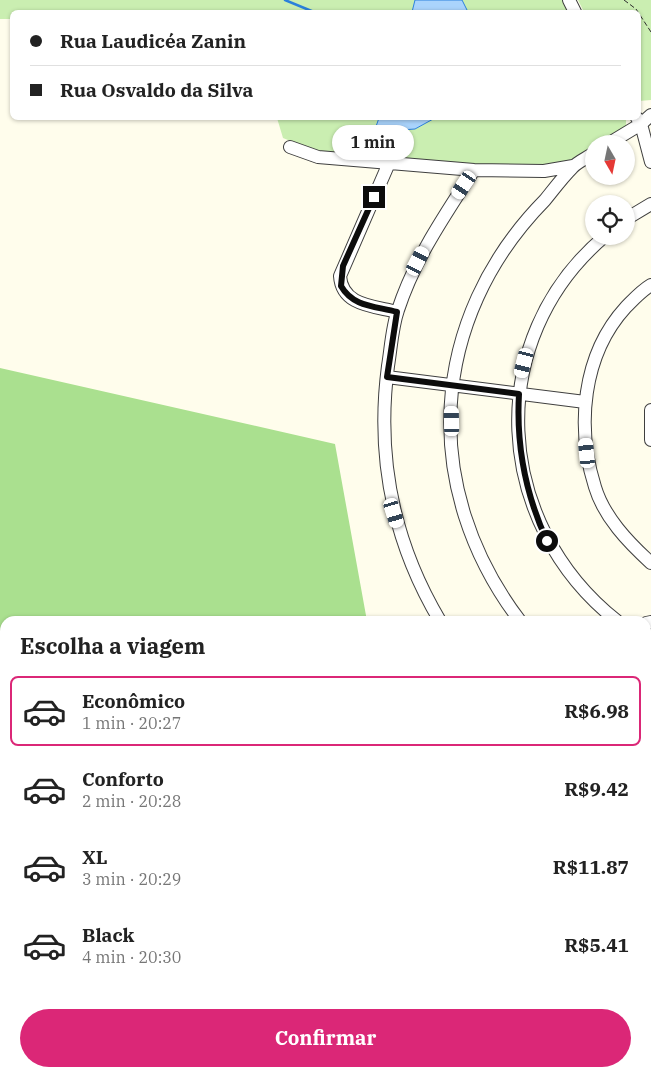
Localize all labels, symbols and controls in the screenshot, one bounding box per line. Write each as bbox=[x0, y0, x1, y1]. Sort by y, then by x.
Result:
text: Rua Laudicéa Zanin bbox=[60, 29, 246, 53]
text: Rua Osvaldo da Silva bbox=[60, 78, 253, 102]
callout: 1 min bbox=[333, 124, 415, 160]
text: 1 min bbox=[351, 132, 395, 152]
north arrow bbox=[585, 135, 635, 185]
map controls bbox=[585, 135, 635, 245]
car bbox=[449, 168, 478, 202]
route end bbox=[363, 186, 385, 208]
button: locate bbox=[585, 195, 635, 245]
car bbox=[404, 244, 431, 278]
car bbox=[513, 347, 534, 379]
car bbox=[444, 406, 459, 436]
car bbox=[577, 437, 596, 469]
car bbox=[382, 496, 405, 530]
route start bbox=[536, 530, 558, 552]
text: Escolha a viagem bbox=[20, 631, 205, 660]
icon: car bbox=[22, 689, 67, 734]
text: Econômico bbox=[82, 689, 185, 713]
text: R$6.98 bbox=[564, 699, 629, 723]
text: 1 min · 20:27 bbox=[82, 713, 181, 733]
icon: car bbox=[22, 767, 67, 812]
text: Conforto bbox=[82, 767, 164, 791]
text: R$9.42 bbox=[564, 777, 629, 801]
text: 2 min · 20:28 bbox=[82, 791, 181, 811]
icon: car bbox=[22, 845, 67, 890]
text: XL bbox=[82, 845, 108, 869]
text: R$11.87 bbox=[553, 855, 629, 879]
text: 3 min · 20:29 bbox=[82, 869, 181, 889]
icon: car bbox=[22, 923, 67, 968]
text: Black bbox=[82, 923, 134, 947]
text: R$5.41 bbox=[564, 933, 629, 957]
text: 4 min · 20:30 bbox=[82, 947, 181, 967]
button: Confirmar bbox=[20, 1009, 631, 1067]

